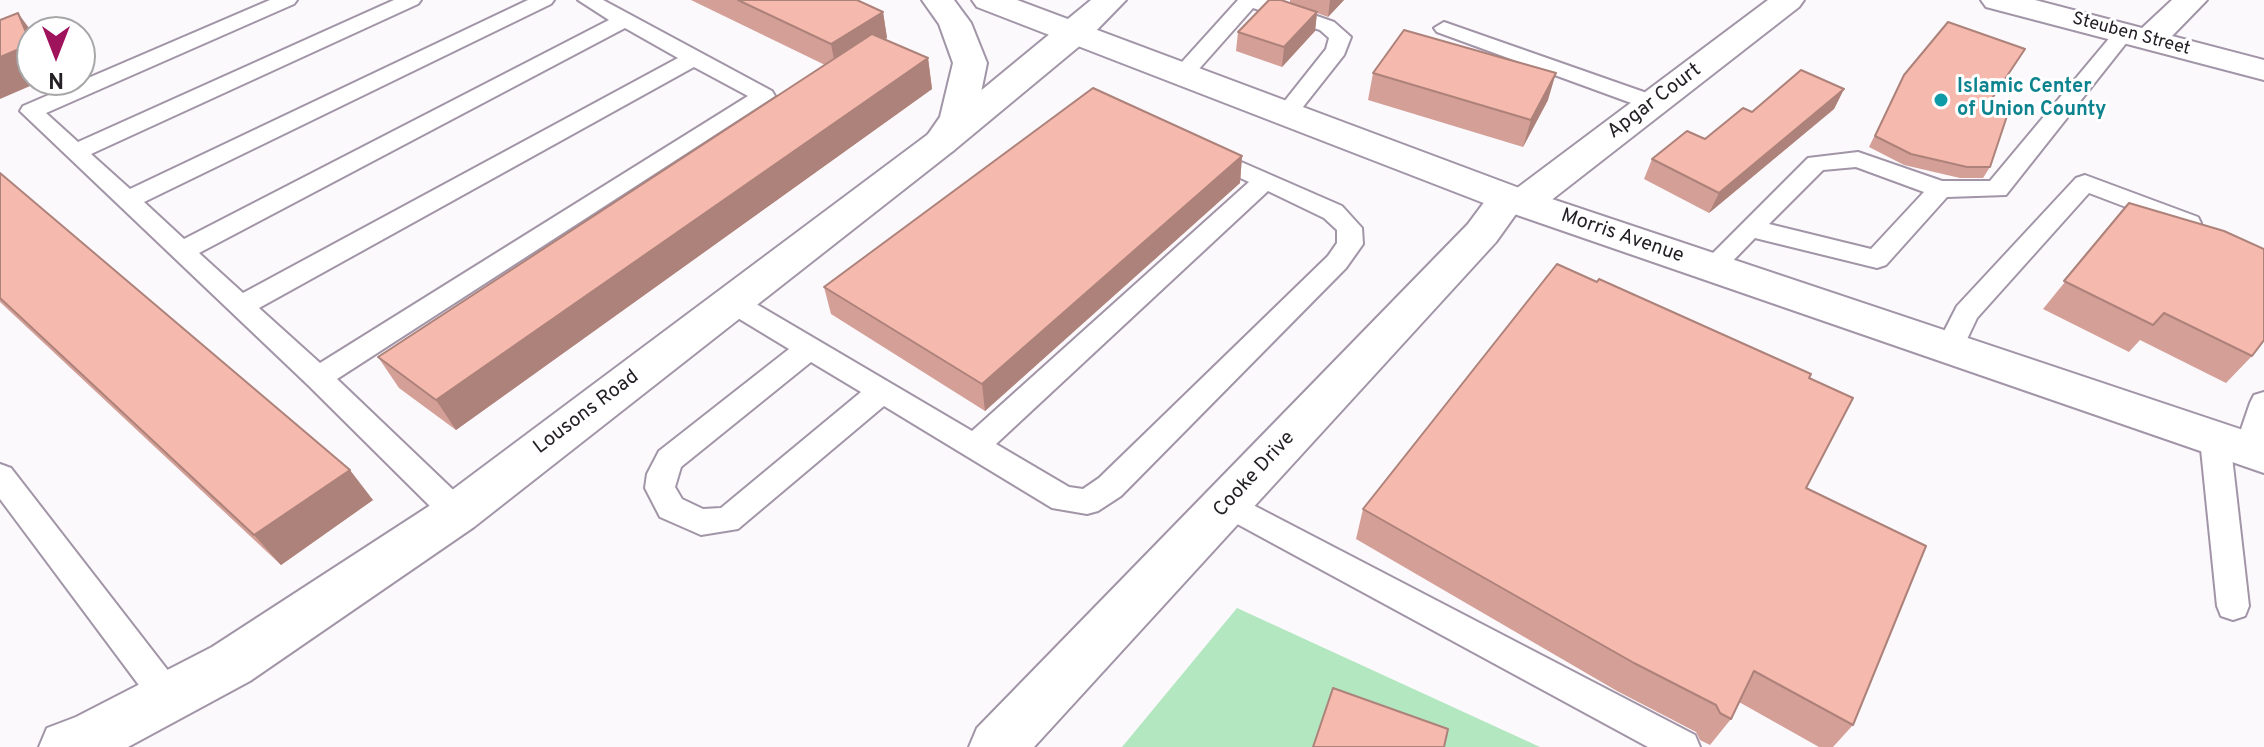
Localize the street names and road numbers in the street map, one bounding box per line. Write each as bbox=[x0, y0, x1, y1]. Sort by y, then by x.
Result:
street label: Steuben Street bbox=[2070, 9, 2192, 61]
street label: Apgar Court bbox=[1603, 59, 1707, 145]
street label: Morris Avenue bbox=[1557, 205, 1687, 269]
street label: Lousons Road bbox=[530, 366, 644, 460]
street label: Cooke Drive bbox=[1209, 427, 1301, 523]

